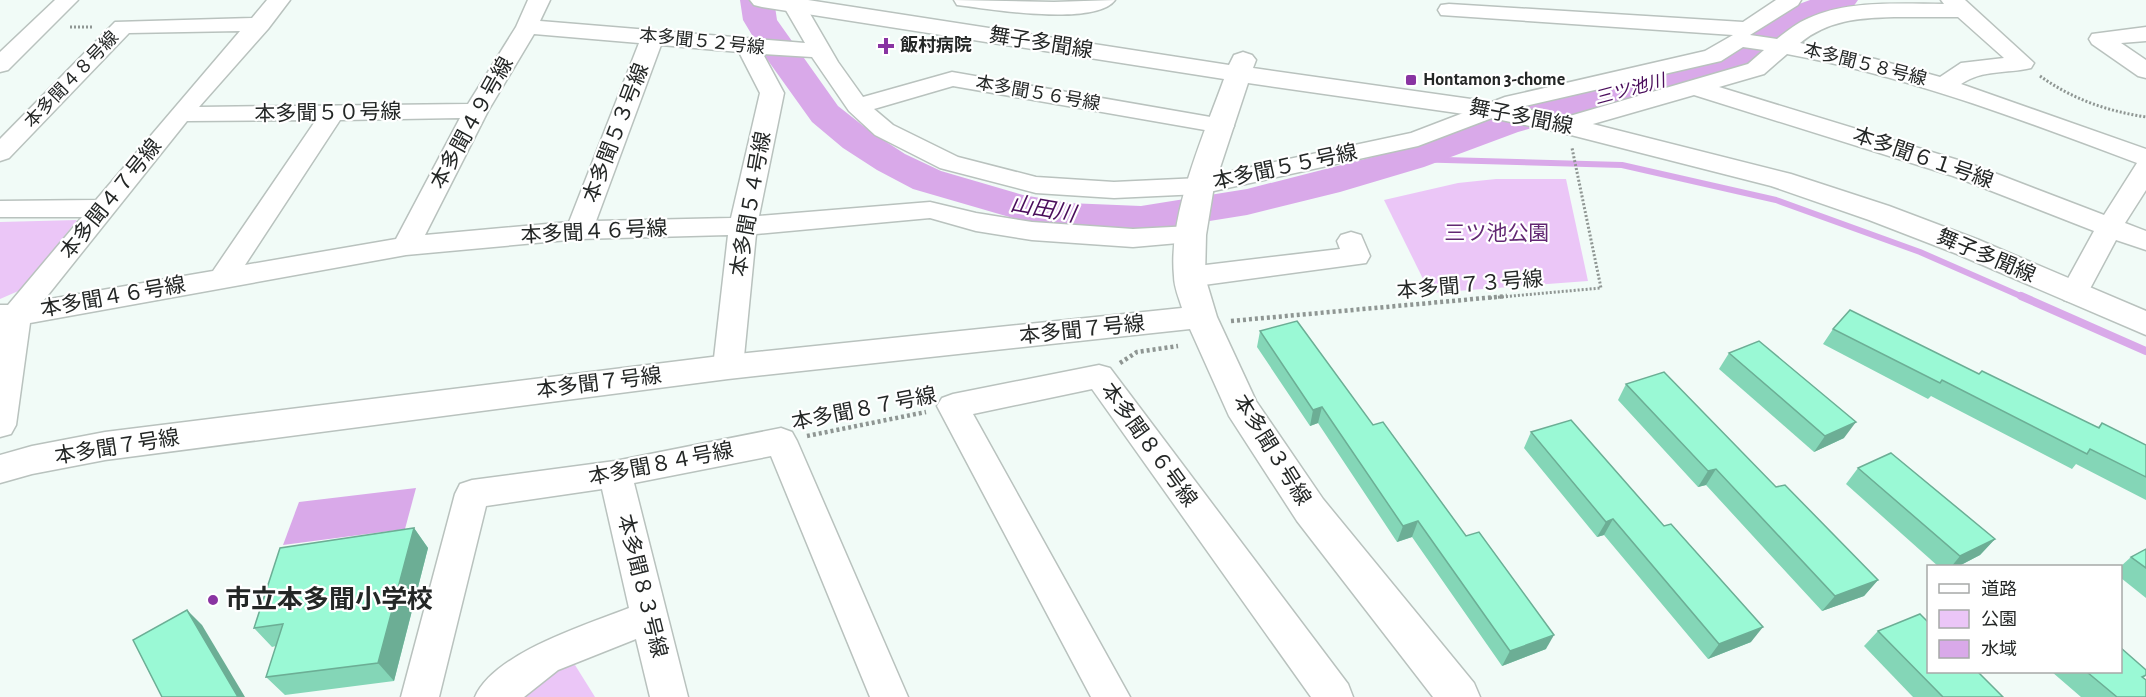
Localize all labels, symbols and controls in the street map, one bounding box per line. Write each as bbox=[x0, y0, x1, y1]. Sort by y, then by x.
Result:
street label: 舞子多聞線 bbox=[988, 23, 1095, 62]
street label: 本多聞５２号線 bbox=[638, 24, 766, 58]
street label: 本多聞４８号線 bbox=[20, 27, 122, 132]
place label: 飯村病院 bbox=[900, 35, 972, 55]
marker: 飯村病院 bbox=[877, 37, 895, 55]
street label: 本多聞５８号線 bbox=[1802, 39, 1929, 89]
street label: 本多聞４９号線 bbox=[426, 53, 517, 192]
street label: 本多聞５３号線 bbox=[579, 60, 652, 205]
water label: 三ツ池川 bbox=[1592, 70, 1669, 108]
place label: Hontamon 3-chome bbox=[1423, 71, 1565, 89]
street label: 本多聞５６号線 bbox=[974, 72, 1102, 114]
marker: Hontamon 3-chome bbox=[1404, 73, 1418, 87]
street label: 舞子多聞線 bbox=[1467, 96, 1575, 137]
street label: 本多聞５０号線 bbox=[254, 100, 402, 125]
street label: 本多聞６１号線 bbox=[1850, 123, 1996, 192]
street label: 本多聞５４号線 bbox=[727, 130, 774, 278]
street label: 本多聞４７号線 bbox=[56, 135, 165, 263]
street label: 本多聞５５号線 bbox=[1211, 140, 1359, 193]
water label: 山田川 bbox=[1009, 191, 1080, 226]
street label: 本多聞４６号線 bbox=[520, 217, 668, 246]
park label: 三ツ池公園 bbox=[1445, 222, 1550, 244]
street label: 舞子多聞線 bbox=[1934, 225, 2039, 286]
street label: 本多聞７３号線 bbox=[1396, 267, 1544, 302]
street label: 本多聞４６号線 bbox=[39, 273, 187, 320]
street label: 本多聞７号線 bbox=[1018, 312, 1146, 347]
street label: 本多聞７号線 bbox=[535, 364, 663, 401]
street label: 本多聞８６号線 bbox=[1097, 379, 1202, 511]
street label: 本多聞８７号線 bbox=[790, 384, 938, 433]
street label: 本多聞３号線 bbox=[1230, 390, 1315, 509]
street label: 本多聞７号線 bbox=[53, 426, 181, 467]
street label: 本多聞８４号線 bbox=[587, 439, 735, 488]
street label: 本多聞８３号線 bbox=[614, 512, 671, 660]
legend bbox=[1927, 565, 2122, 673]
text: 道路 bbox=[1981, 579, 2017, 599]
place label: 市立本多聞小学校 bbox=[225, 585, 433, 613]
marker: 市立本多聞小学校 bbox=[206, 593, 220, 607]
text: 公園 bbox=[1981, 610, 2017, 629]
text: 水域 bbox=[1981, 640, 2017, 659]

